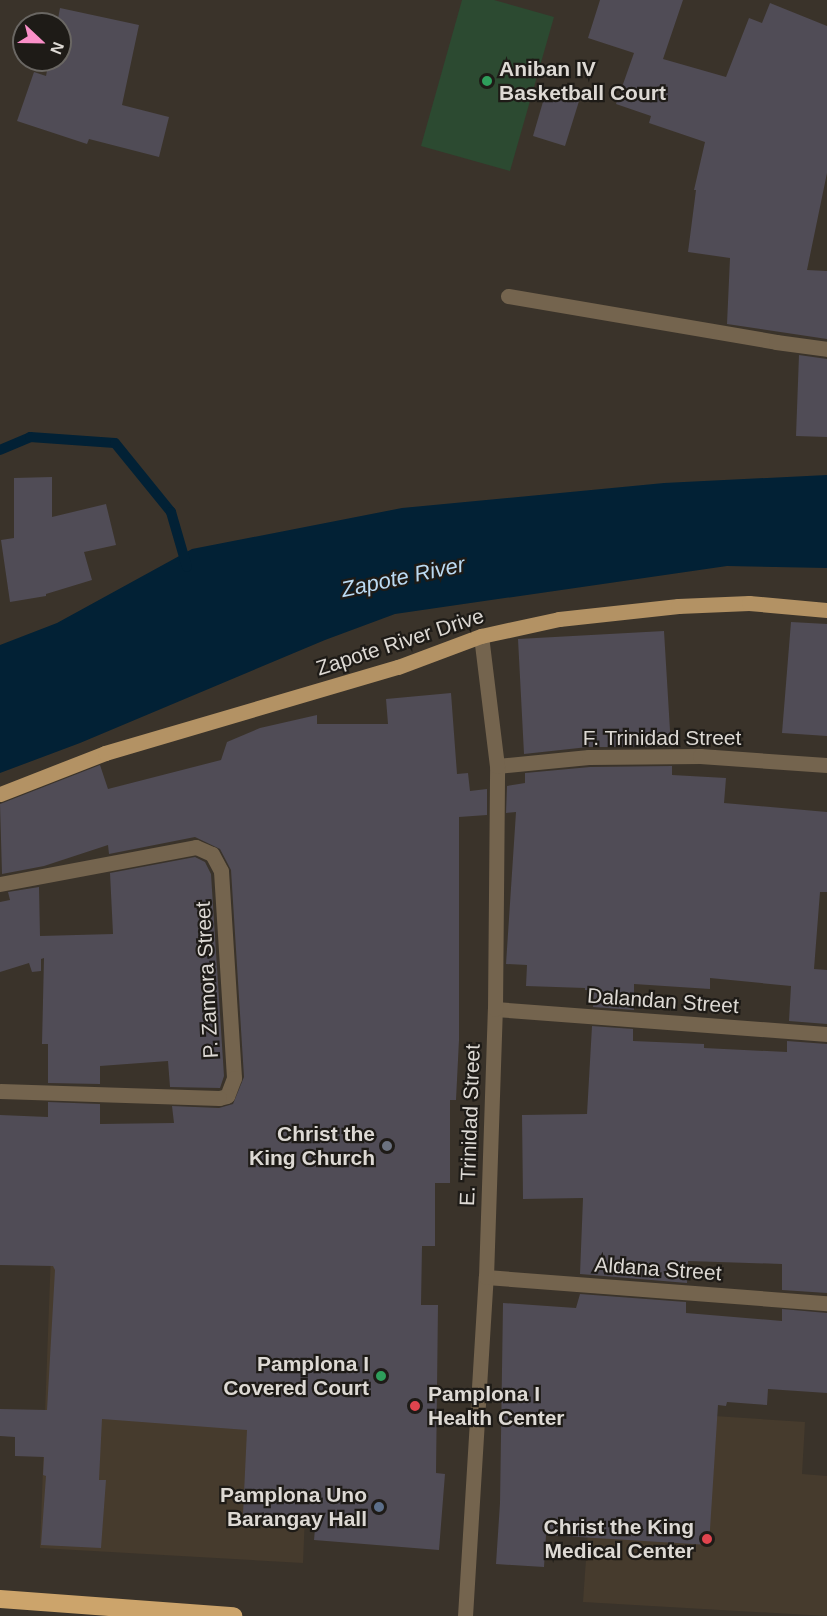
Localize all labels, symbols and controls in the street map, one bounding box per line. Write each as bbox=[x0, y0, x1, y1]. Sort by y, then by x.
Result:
north arrow bbox=[12, 12, 72, 72]
text: N bbox=[47, 40, 67, 57]
place label: Aniban IV Basketball Court bbox=[499, 56, 666, 106]
marker: Aniban IV Basketball Court bbox=[480, 74, 494, 88]
water label: Zapote River bbox=[339, 551, 467, 603]
street label: Zapote River Drive bbox=[313, 603, 487, 681]
street label: F. Trinidad Street bbox=[582, 725, 742, 751]
street label: P. Zamora Street bbox=[190, 901, 224, 1059]
street label: Dalandan Street bbox=[586, 983, 740, 1019]
street label: E. Trinidad Street bbox=[455, 1043, 485, 1207]
place label: Christ the King Church bbox=[249, 1121, 375, 1171]
marker: Christ the King Church bbox=[380, 1139, 394, 1153]
street label: Aldana Street bbox=[594, 1252, 722, 1286]
place label: Pamplona I Covered Court bbox=[223, 1351, 369, 1401]
marker: Pamplona I Covered Court bbox=[374, 1369, 388, 1383]
place label: Pamplona I Health Center bbox=[428, 1381, 565, 1431]
marker: Pamplona I Health Center bbox=[406, 1397, 424, 1415]
place label: Pamplona Uno Barangay Hall bbox=[220, 1482, 367, 1532]
marker: Pamplona Uno Barangay Hall bbox=[372, 1500, 386, 1514]
place label: Christ the King Medical Center bbox=[544, 1514, 694, 1564]
marker: Christ the King Medical Center bbox=[698, 1530, 716, 1548]

